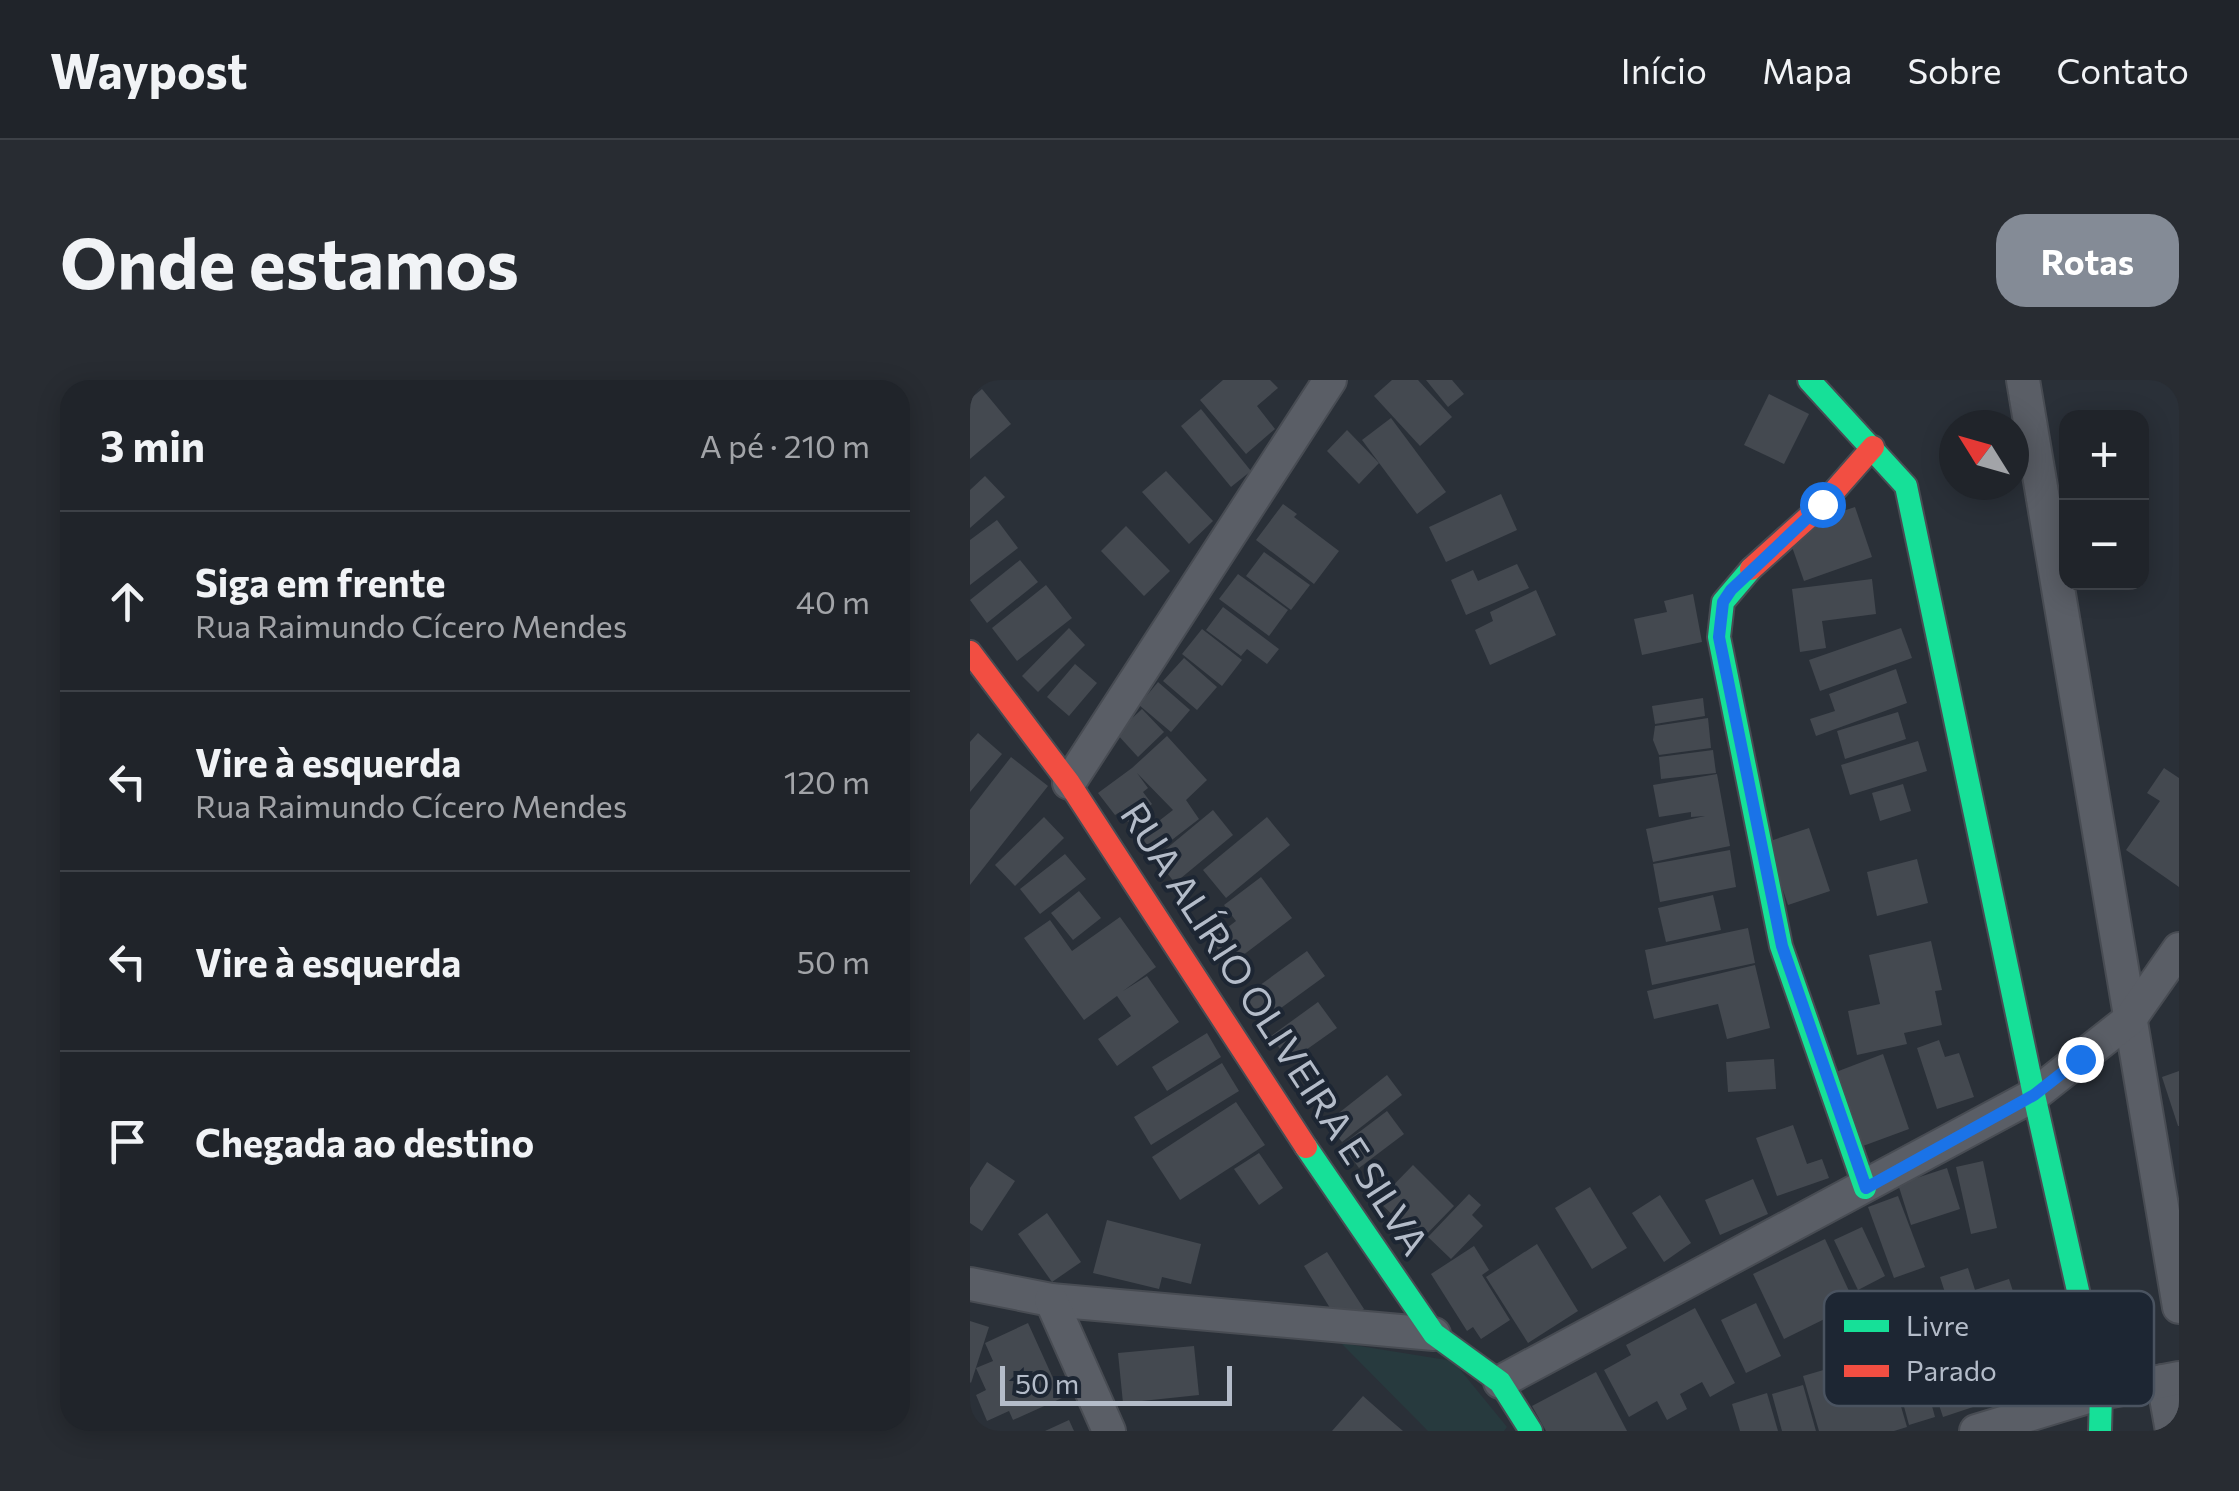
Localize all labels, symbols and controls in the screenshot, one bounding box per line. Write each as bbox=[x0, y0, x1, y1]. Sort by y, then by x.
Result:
text: Waypost bbox=[50, 40, 248, 99]
text: Início bbox=[1621, 48, 1707, 91]
text: Mapa bbox=[1762, 48, 1852, 91]
text: Sobre bbox=[1907, 48, 2001, 91]
text: Contato bbox=[2056, 48, 2189, 91]
button: Rotas bbox=[1996, 214, 2179, 307]
text: Onde estamos bbox=[60, 218, 519, 303]
north arrow bbox=[1939, 410, 2029, 500]
map controls bbox=[2059, 410, 2149, 590]
button: + bbox=[2059, 410, 2149, 500]
text: 3 min bbox=[100, 419, 205, 471]
text: A pé · 210 m bbox=[700, 425, 870, 465]
route start bbox=[1800, 482, 1846, 528]
button: − bbox=[2059, 500, 2149, 590]
text: Siga em frente bbox=[195, 558, 445, 605]
icon: ahead bbox=[100, 574, 155, 629]
text: 40 m bbox=[796, 581, 870, 621]
text: Rua Raimundo Cícero Mendes bbox=[195, 605, 627, 645]
text: Vire à esquerda bbox=[195, 738, 461, 785]
icon: left bbox=[100, 754, 155, 809]
text: 120 m bbox=[784, 761, 870, 801]
text: Rua Raimundo Cícero Mendes bbox=[195, 785, 627, 825]
street label: RUA ALÍRIO OLIVEIRA E SILVA bbox=[1112, 792, 1440, 1263]
icon: left bbox=[100, 934, 155, 989]
text: Vire à esquerda bbox=[195, 938, 461, 985]
text: 50 m bbox=[797, 941, 870, 981]
route end bbox=[2058, 1037, 2104, 1083]
icon: arrive bbox=[100, 1114, 155, 1169]
text: Chegada ao destino bbox=[195, 1118, 534, 1165]
legend bbox=[1824, 1291, 2154, 1406]
text: Livre bbox=[1906, 1308, 1969, 1342]
text: Parado bbox=[1906, 1353, 1997, 1387]
scale bar bbox=[1000, 1361, 1232, 1406]
text: 50 m bbox=[1015, 1366, 1079, 1400]

